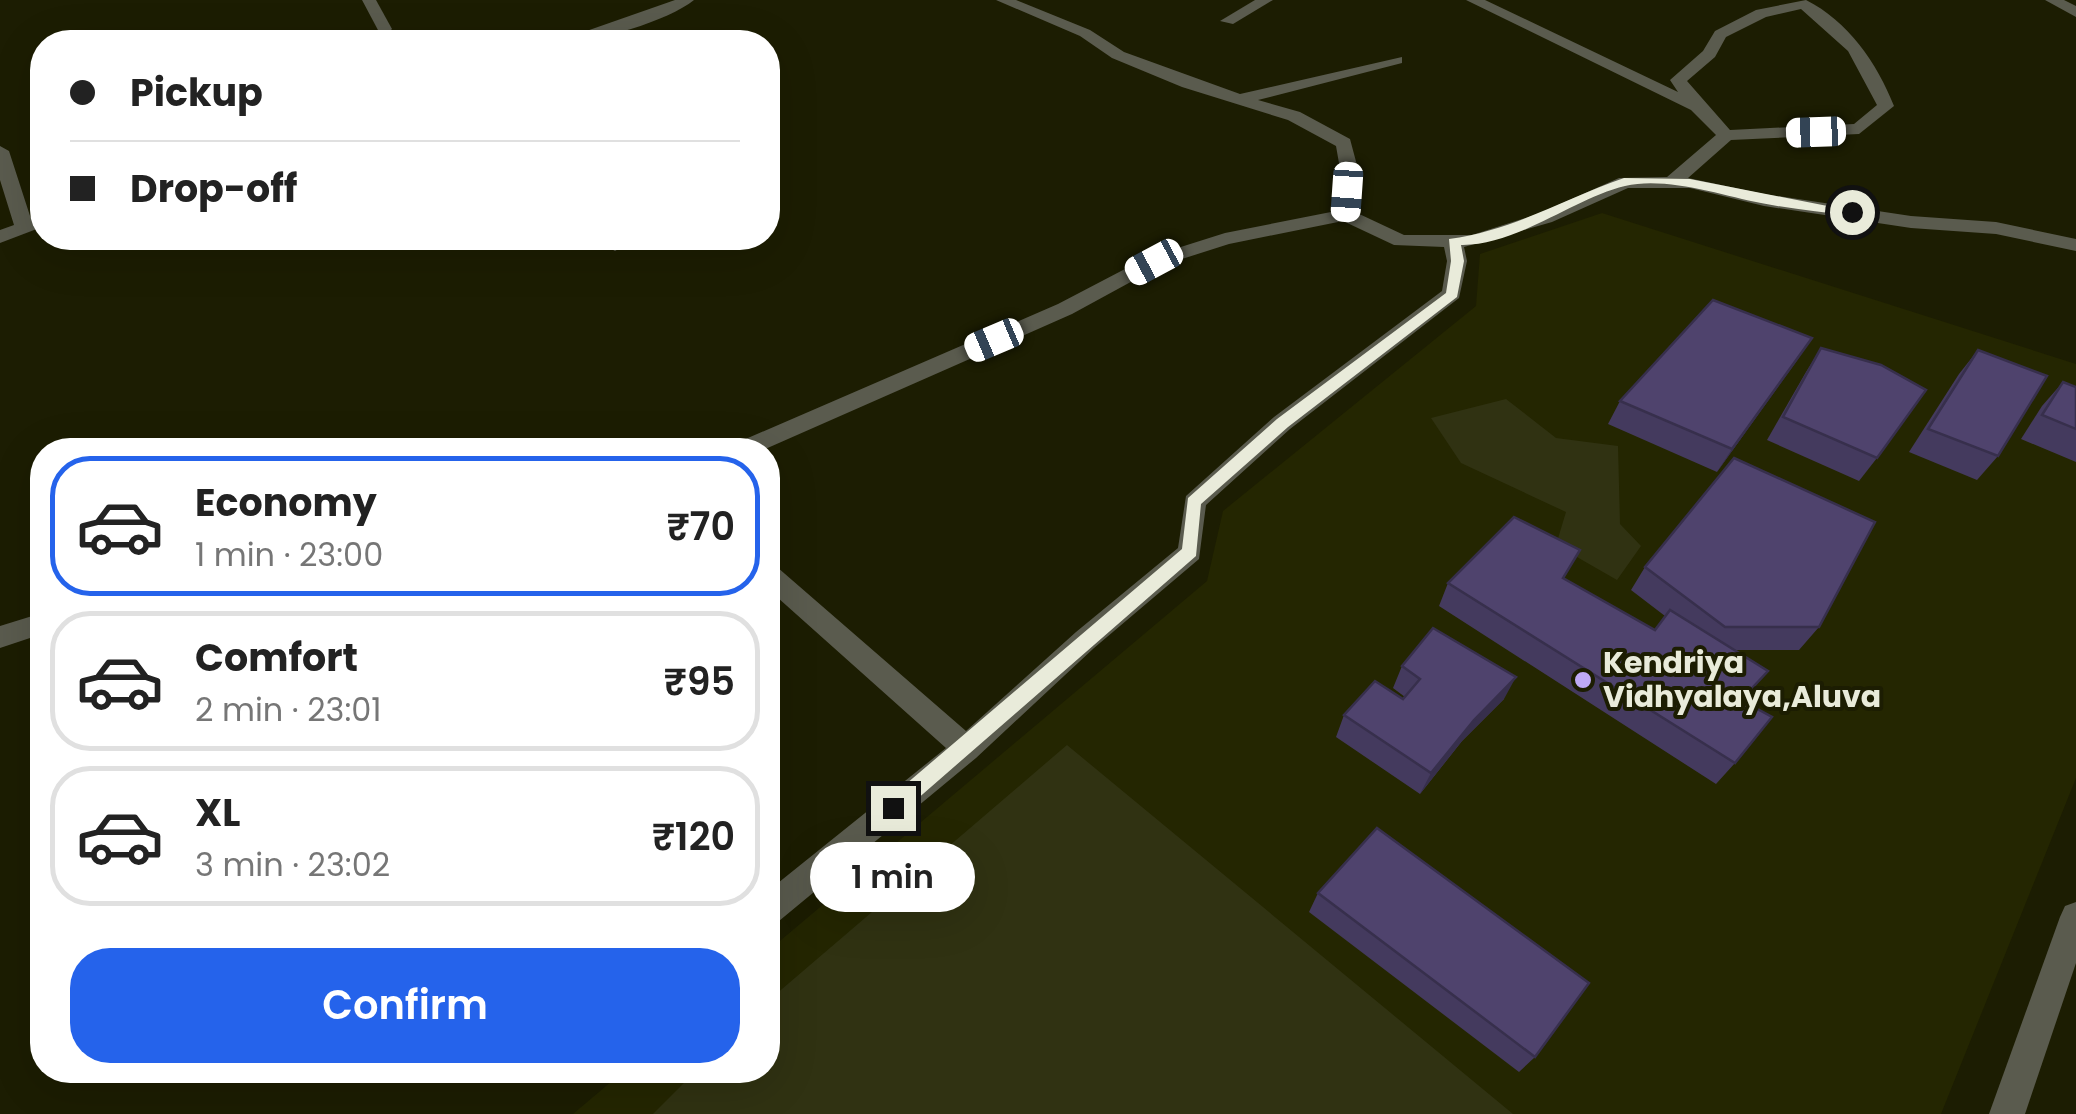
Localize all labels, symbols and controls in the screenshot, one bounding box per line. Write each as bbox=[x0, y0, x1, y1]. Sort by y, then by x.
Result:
text: Pickup bbox=[130, 66, 263, 119]
car bbox=[1785, 116, 1847, 148]
car bbox=[1330, 161, 1364, 223]
text: Drop-off bbox=[130, 162, 298, 215]
route start bbox=[1830, 190, 1875, 235]
car bbox=[1120, 235, 1188, 289]
car bbox=[961, 314, 1027, 366]
text: Economy bbox=[195, 476, 377, 529]
icon: car bbox=[75, 481, 165, 571]
text: ₹70 bbox=[666, 500, 735, 553]
text: 1 min · 23:00 bbox=[195, 532, 383, 577]
text: Comfort bbox=[195, 631, 358, 684]
icon: car bbox=[75, 636, 165, 726]
place label: Kendriya Vidhyalaya,Aluva bbox=[1603, 641, 1881, 718]
text: ₹95 bbox=[664, 655, 735, 708]
marker: Kendriya Vidhyalaya,Aluva bbox=[1572, 669, 1594, 691]
text: 2 min · 23:01 bbox=[195, 687, 382, 732]
text: XL bbox=[195, 786, 240, 839]
route end bbox=[871, 786, 916, 831]
icon: car bbox=[75, 791, 165, 881]
text: ₹120 bbox=[652, 810, 735, 863]
text: 3 min · 23:02 bbox=[195, 842, 390, 887]
callout: 1 min bbox=[810, 843, 976, 913]
text: 1 min bbox=[851, 854, 934, 899]
button: Confirm bbox=[70, 948, 740, 1063]

